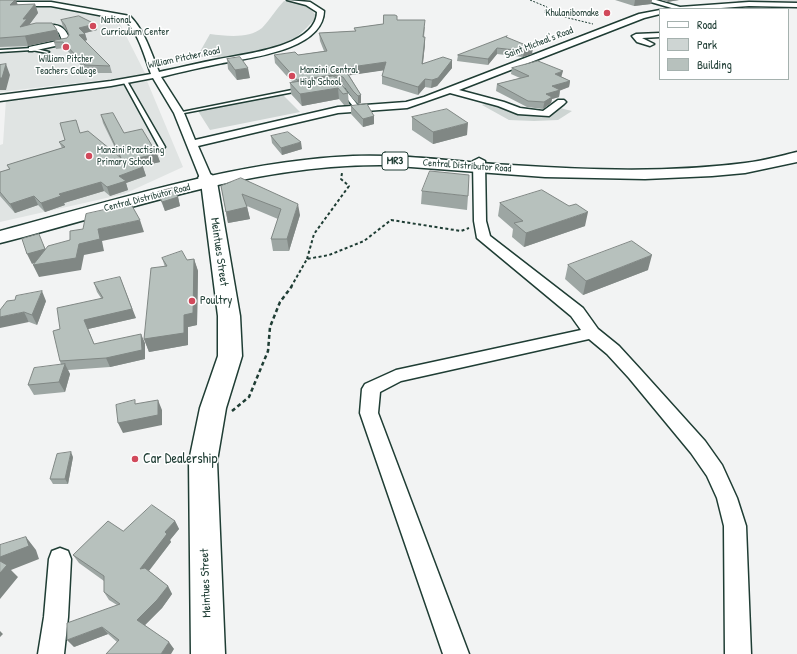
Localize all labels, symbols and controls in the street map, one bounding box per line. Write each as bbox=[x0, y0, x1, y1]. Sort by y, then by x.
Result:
place label: Khulanibomake bbox=[545, 7, 599, 19]
marker: Khulanibomake bbox=[602, 8, 612, 18]
legend bbox=[659, 8, 789, 80]
place label: National Curriculum Center bbox=[101, 14, 169, 38]
text: Road bbox=[697, 16, 717, 33]
marker: National Curriculum Center bbox=[88, 21, 98, 31]
street label: Saint Micheal's Road bbox=[503, 24, 575, 62]
text: Park bbox=[697, 36, 717, 53]
marker: William Pitcher Teachers College bbox=[61, 42, 71, 52]
street label: William Pitcher Road bbox=[147, 45, 221, 71]
place label: William Pitcher Teachers College bbox=[36, 53, 96, 76]
text: Building bbox=[697, 56, 732, 73]
place label: Manzini Central High School bbox=[300, 64, 358, 88]
marker: Manzini Central High School bbox=[287, 71, 297, 81]
place label: Manzini Practising Primary School bbox=[97, 144, 164, 168]
marker: Manzini Practising Primary School bbox=[84, 151, 94, 161]
road number: MR3 bbox=[382, 152, 408, 170]
street label: Central Distributor Road bbox=[422, 157, 512, 175]
street label: Central Distributor Road bbox=[103, 181, 191, 215]
street label: Meintues Street bbox=[207, 217, 231, 287]
place label: Poultry bbox=[200, 294, 232, 308]
marker: Poultry bbox=[187, 296, 197, 306]
place label: Car Dealership bbox=[143, 451, 218, 467]
marker: Car Dealership bbox=[130, 454, 140, 464]
street label: Meintues Street bbox=[198, 548, 214, 618]

